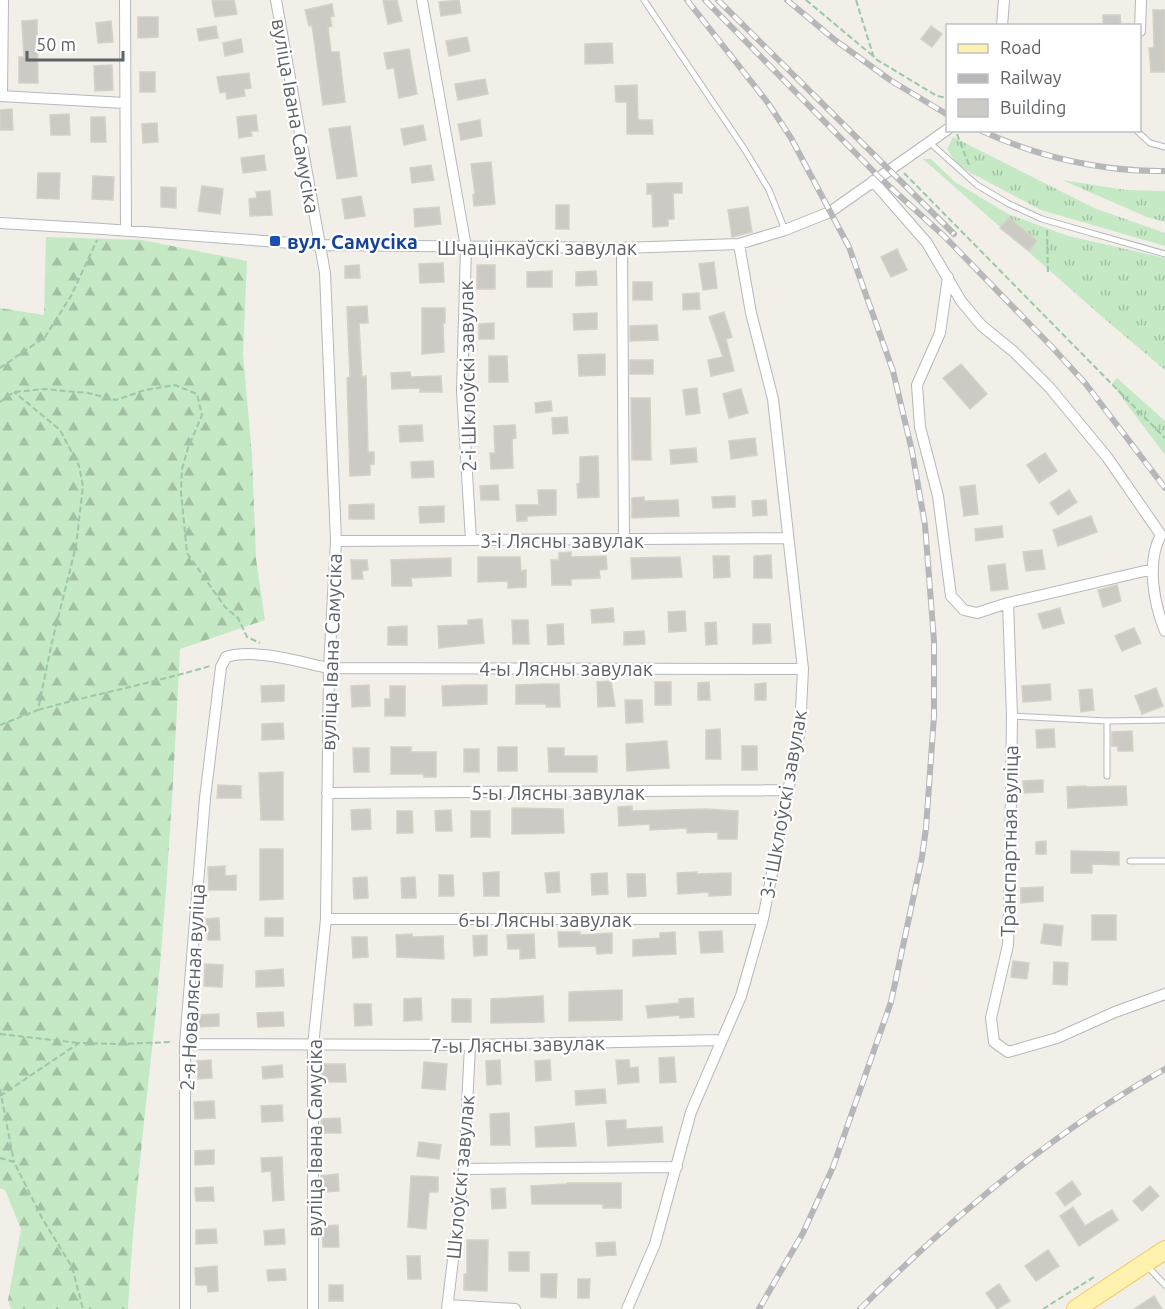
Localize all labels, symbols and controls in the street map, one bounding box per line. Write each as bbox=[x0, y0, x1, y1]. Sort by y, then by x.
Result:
street label: вуліца Івана Самусіка bbox=[267, 17, 325, 215]
scale bar bbox=[27, 24, 123, 62]
legend bbox=[946, 24, 1141, 132]
text: 50 m bbox=[36, 34, 76, 54]
text: Road bbox=[1000, 37, 1042, 57]
text: Railway bbox=[1000, 67, 1062, 87]
text: Building bbox=[1000, 97, 1066, 117]
place label: вул. Самусіка bbox=[287, 230, 418, 253]
marker: вул. Самусіка bbox=[268, 234, 282, 248]
street label: Шчацінкаўскі завулак bbox=[437, 236, 637, 259]
street label: 2-і Шклоўскі завулак bbox=[454, 280, 480, 472]
street label: 3-і Лясны завулак bbox=[480, 529, 644, 552]
street label: вуліца Івана Самусіка bbox=[316, 553, 346, 751]
street label: 4-ы Лясны завулак bbox=[479, 657, 653, 680]
street label: 3-і Шклоўскі завулак bbox=[755, 708, 811, 900]
street label: Транспартная вуліца bbox=[996, 745, 1022, 937]
street label: 5-ы Лясны завулак bbox=[471, 781, 645, 804]
street label: 2-я Новалясная вуліца bbox=[175, 883, 209, 1091]
street label: 6-ы Лясны завулак bbox=[458, 908, 632, 931]
street label: 7-ы Лясны завулак bbox=[431, 1031, 605, 1057]
street label: вуліца Івана Самусіка bbox=[303, 1039, 326, 1237]
street label: Шклоўскі завулак bbox=[441, 1094, 479, 1260]

